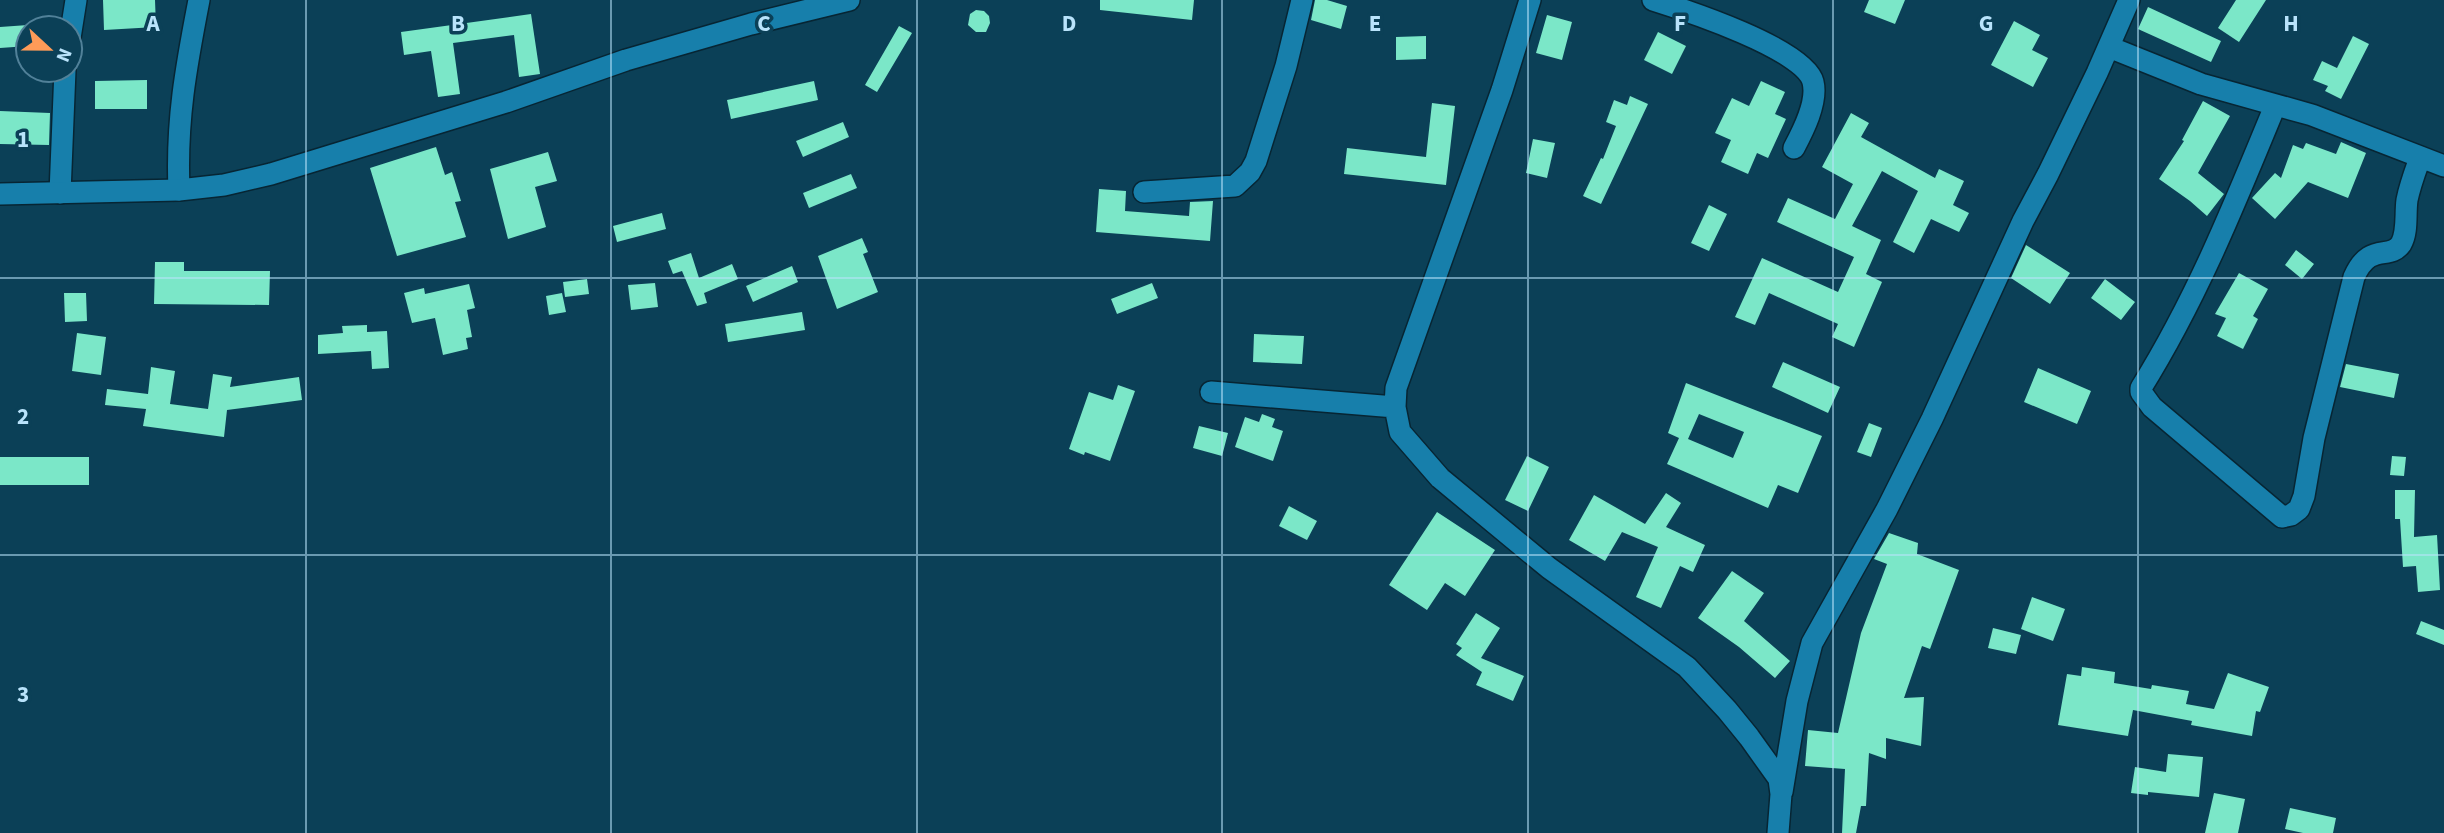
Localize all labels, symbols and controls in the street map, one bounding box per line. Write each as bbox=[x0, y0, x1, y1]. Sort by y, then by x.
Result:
text: A bbox=[145, 7, 160, 40]
text: B bbox=[451, 7, 465, 40]
text: C bbox=[757, 7, 771, 40]
text: D bbox=[1062, 7, 1076, 40]
text: E bbox=[1369, 7, 1381, 40]
text: F bbox=[1674, 7, 1686, 40]
text: G bbox=[1979, 7, 1993, 40]
text: H bbox=[2283, 7, 2299, 40]
north arrow bbox=[14, 14, 84, 84]
text: N bbox=[48, 44, 78, 66]
text: 1 bbox=[17, 123, 29, 156]
text: 2 bbox=[17, 400, 29, 433]
text: 3 bbox=[17, 678, 29, 711]

